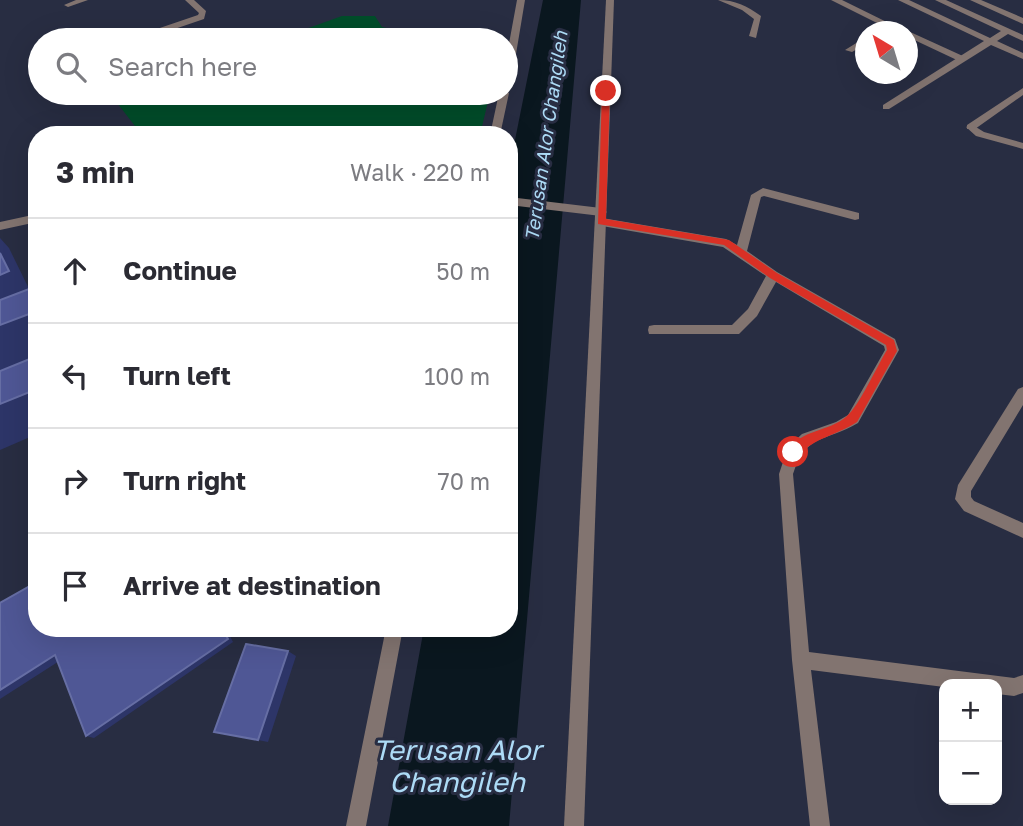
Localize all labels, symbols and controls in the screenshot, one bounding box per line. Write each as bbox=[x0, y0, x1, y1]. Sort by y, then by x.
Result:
north arrow bbox=[855, 21, 918, 84]
search box bbox=[28, 28, 518, 105]
water label: Terusan Alor Changileh bbox=[519, 28, 572, 242]
icon: search bbox=[52, 48, 90, 86]
text: Search here bbox=[108, 51, 257, 82]
route end bbox=[590, 75, 621, 106]
text: 3 min bbox=[56, 154, 134, 190]
text: Walk · 220 m bbox=[350, 158, 490, 186]
icon: ahead bbox=[56, 252, 94, 290]
text: Continue bbox=[123, 255, 237, 286]
text: 50 m bbox=[436, 257, 490, 285]
icon: left bbox=[56, 357, 94, 395]
text: Turn left bbox=[123, 360, 231, 391]
text: 100 m bbox=[424, 362, 490, 390]
route start bbox=[777, 436, 808, 467]
icon: right bbox=[56, 462, 94, 500]
text: Turn right bbox=[123, 465, 246, 496]
text: 70 m bbox=[437, 467, 490, 495]
icon: arrive bbox=[56, 567, 94, 605]
text: Arrive at destination bbox=[123, 570, 381, 601]
map controls bbox=[939, 679, 1002, 805]
button: + bbox=[939, 679, 1002, 742]
water label: Terusan Alor Changileh bbox=[373, 733, 545, 798]
button: − bbox=[939, 742, 1002, 805]

